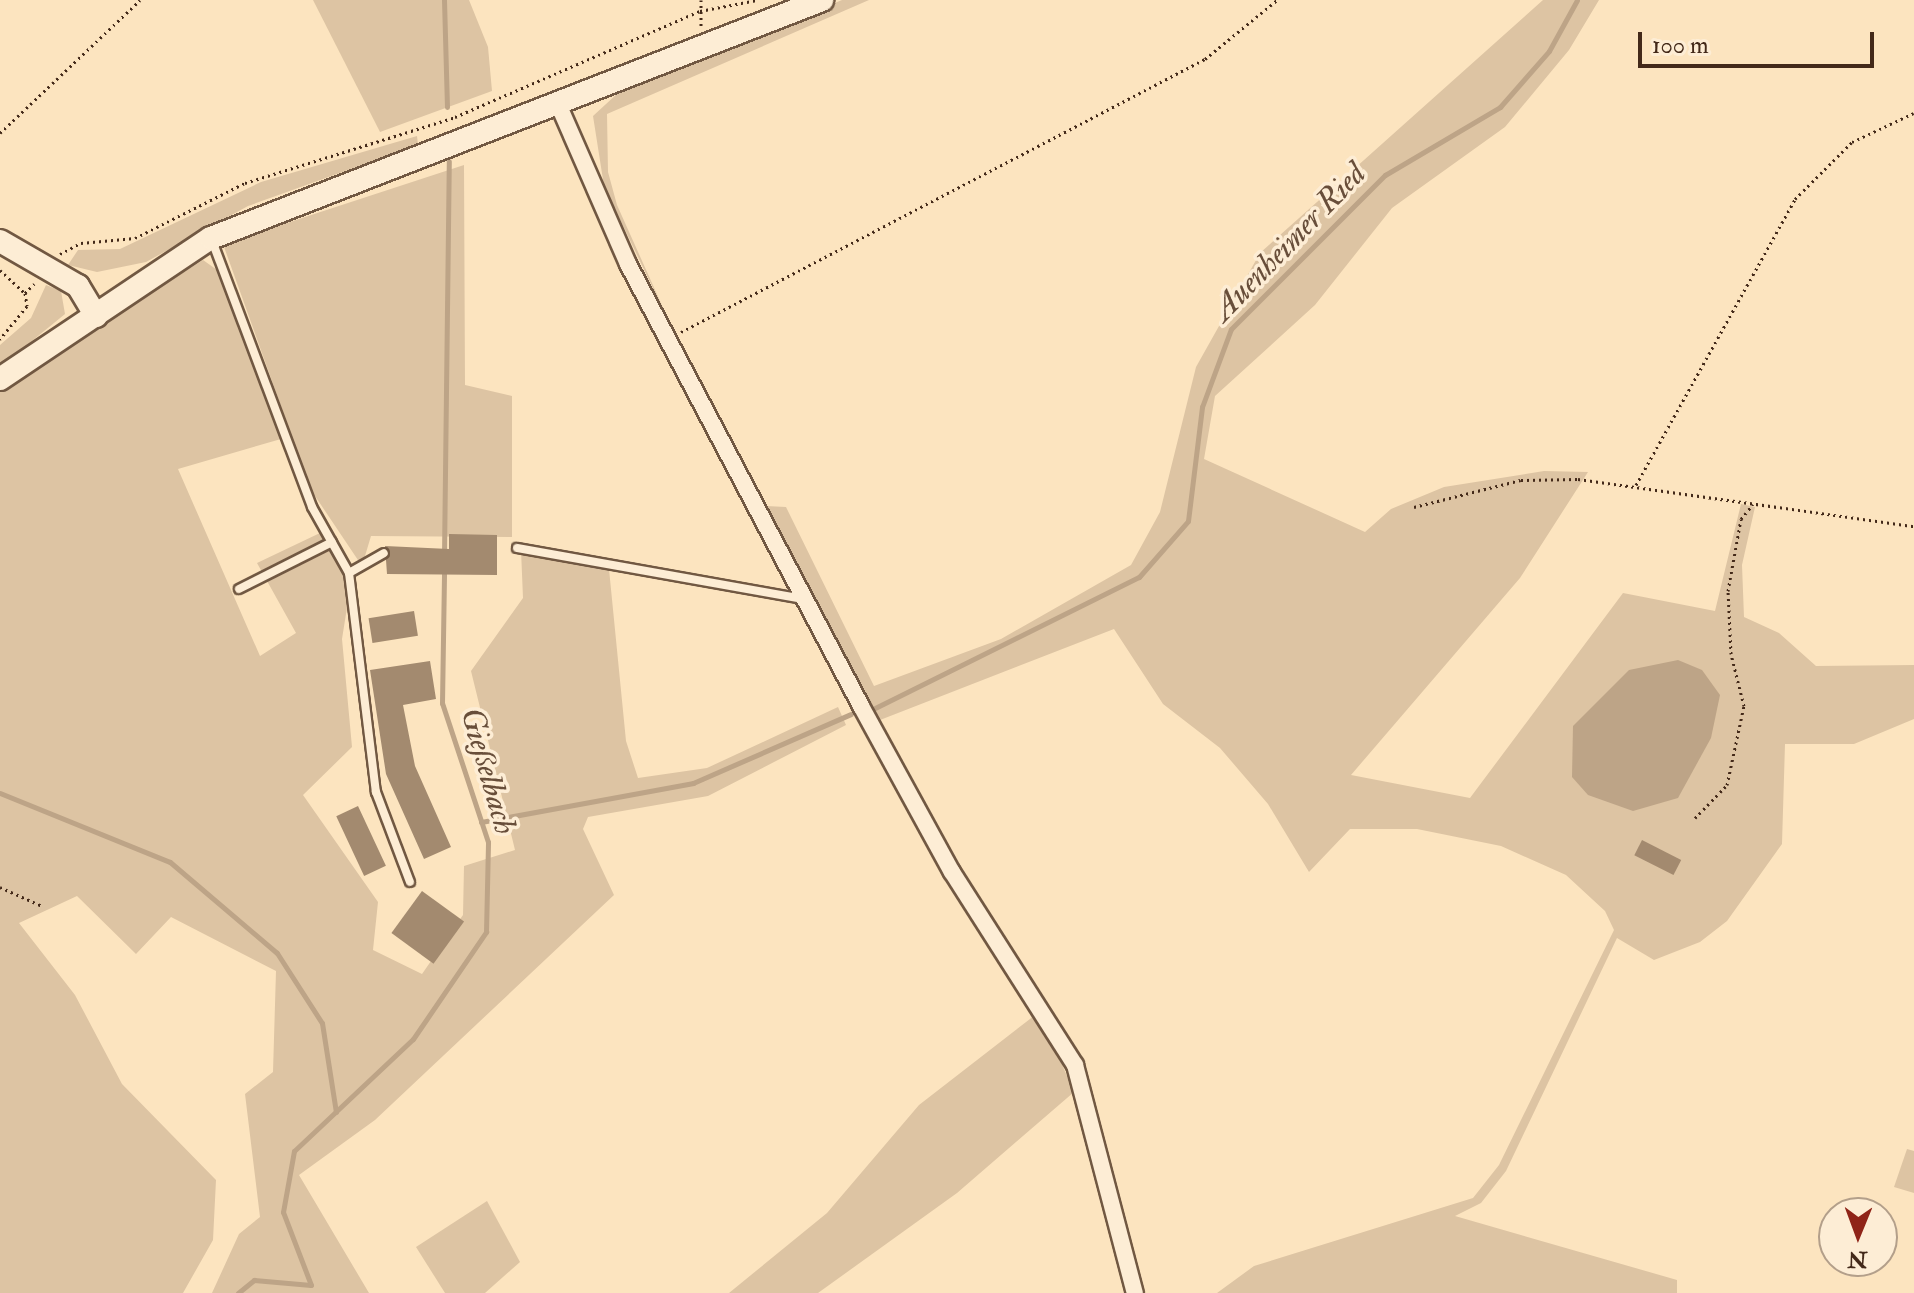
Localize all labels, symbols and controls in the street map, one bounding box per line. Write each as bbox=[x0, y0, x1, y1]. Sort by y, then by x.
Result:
scale bar bbox=[1642, 16, 1878, 66]
text: 100 m bbox=[1652, 30, 1709, 61]
water label: Auenheimer Ried bbox=[1204, 155, 1374, 329]
water label: Gießelbach bbox=[452, 703, 524, 839]
north arrow bbox=[1818, 1197, 1898, 1277]
text: N bbox=[1848, 1245, 1868, 1273]

